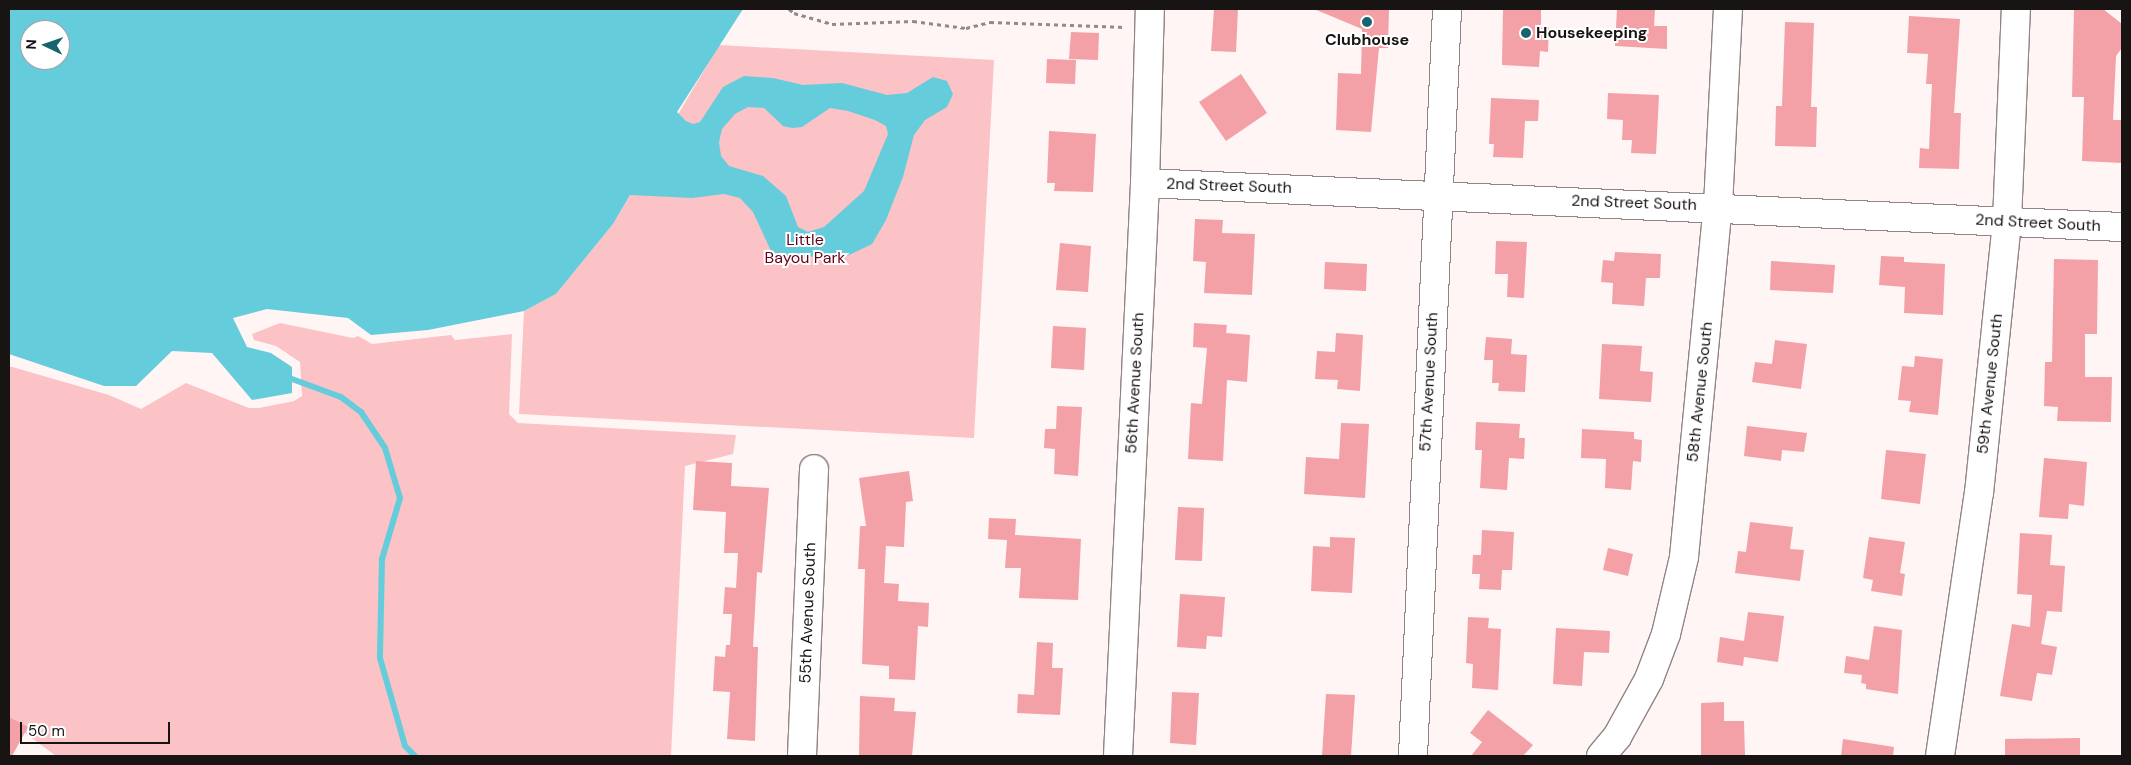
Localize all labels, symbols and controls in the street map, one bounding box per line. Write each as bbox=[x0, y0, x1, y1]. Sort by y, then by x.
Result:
marker: Clubhouse bbox=[1361, 16, 1373, 28]
north arrow bbox=[20, 20, 70, 70]
place label: Housekeeping bbox=[1536, 23, 1647, 43]
marker: Housekeeping bbox=[1520, 27, 1532, 39]
place label: Clubhouse bbox=[1325, 30, 1409, 50]
text: N bbox=[22, 39, 40, 50]
street label: 2nd Street South bbox=[1166, 174, 1292, 198]
street label: 2nd Street South bbox=[1571, 191, 1697, 215]
street label: 2nd Street South bbox=[1975, 210, 2101, 236]
park label: Little Bayou Park bbox=[765, 230, 845, 268]
street label: 56th Avenue South bbox=[1122, 312, 1148, 454]
street label: 57th Avenue South bbox=[1416, 312, 1442, 452]
street label: 59th Avenue South bbox=[1973, 313, 2007, 455]
street label: 58th Avenue South bbox=[1683, 321, 1717, 463]
street label: 55th Avenue South bbox=[796, 542, 820, 684]
scale bar bbox=[22, 712, 172, 744]
text: 50 m bbox=[28, 721, 65, 741]

